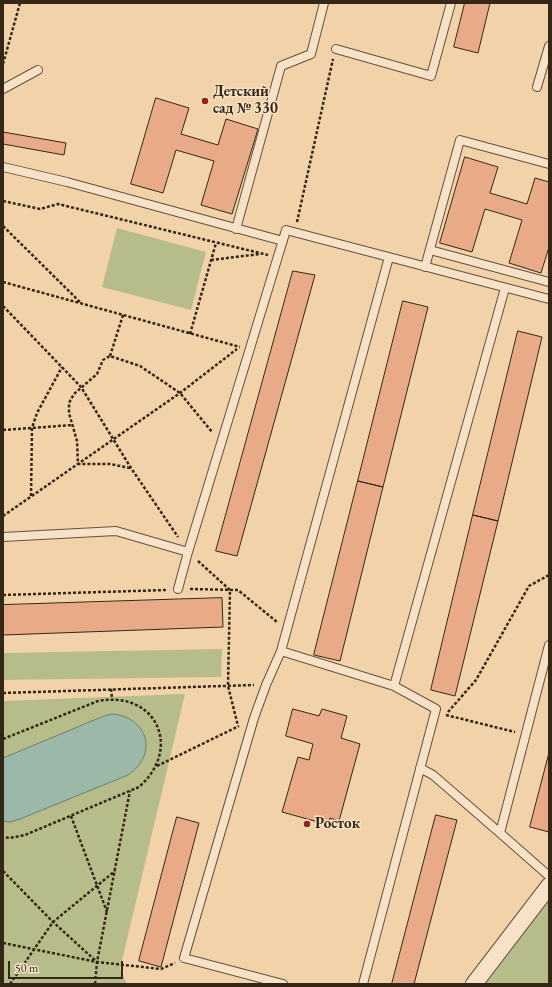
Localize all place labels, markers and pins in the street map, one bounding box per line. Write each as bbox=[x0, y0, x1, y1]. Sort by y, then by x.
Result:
place label: Детский сад № 330 bbox=[213, 83, 278, 118]
marker: Детский сад № 330 bbox=[200, 96, 210, 106]
place label: Росток bbox=[315, 815, 360, 833]
marker: Росток bbox=[302, 819, 312, 829]

